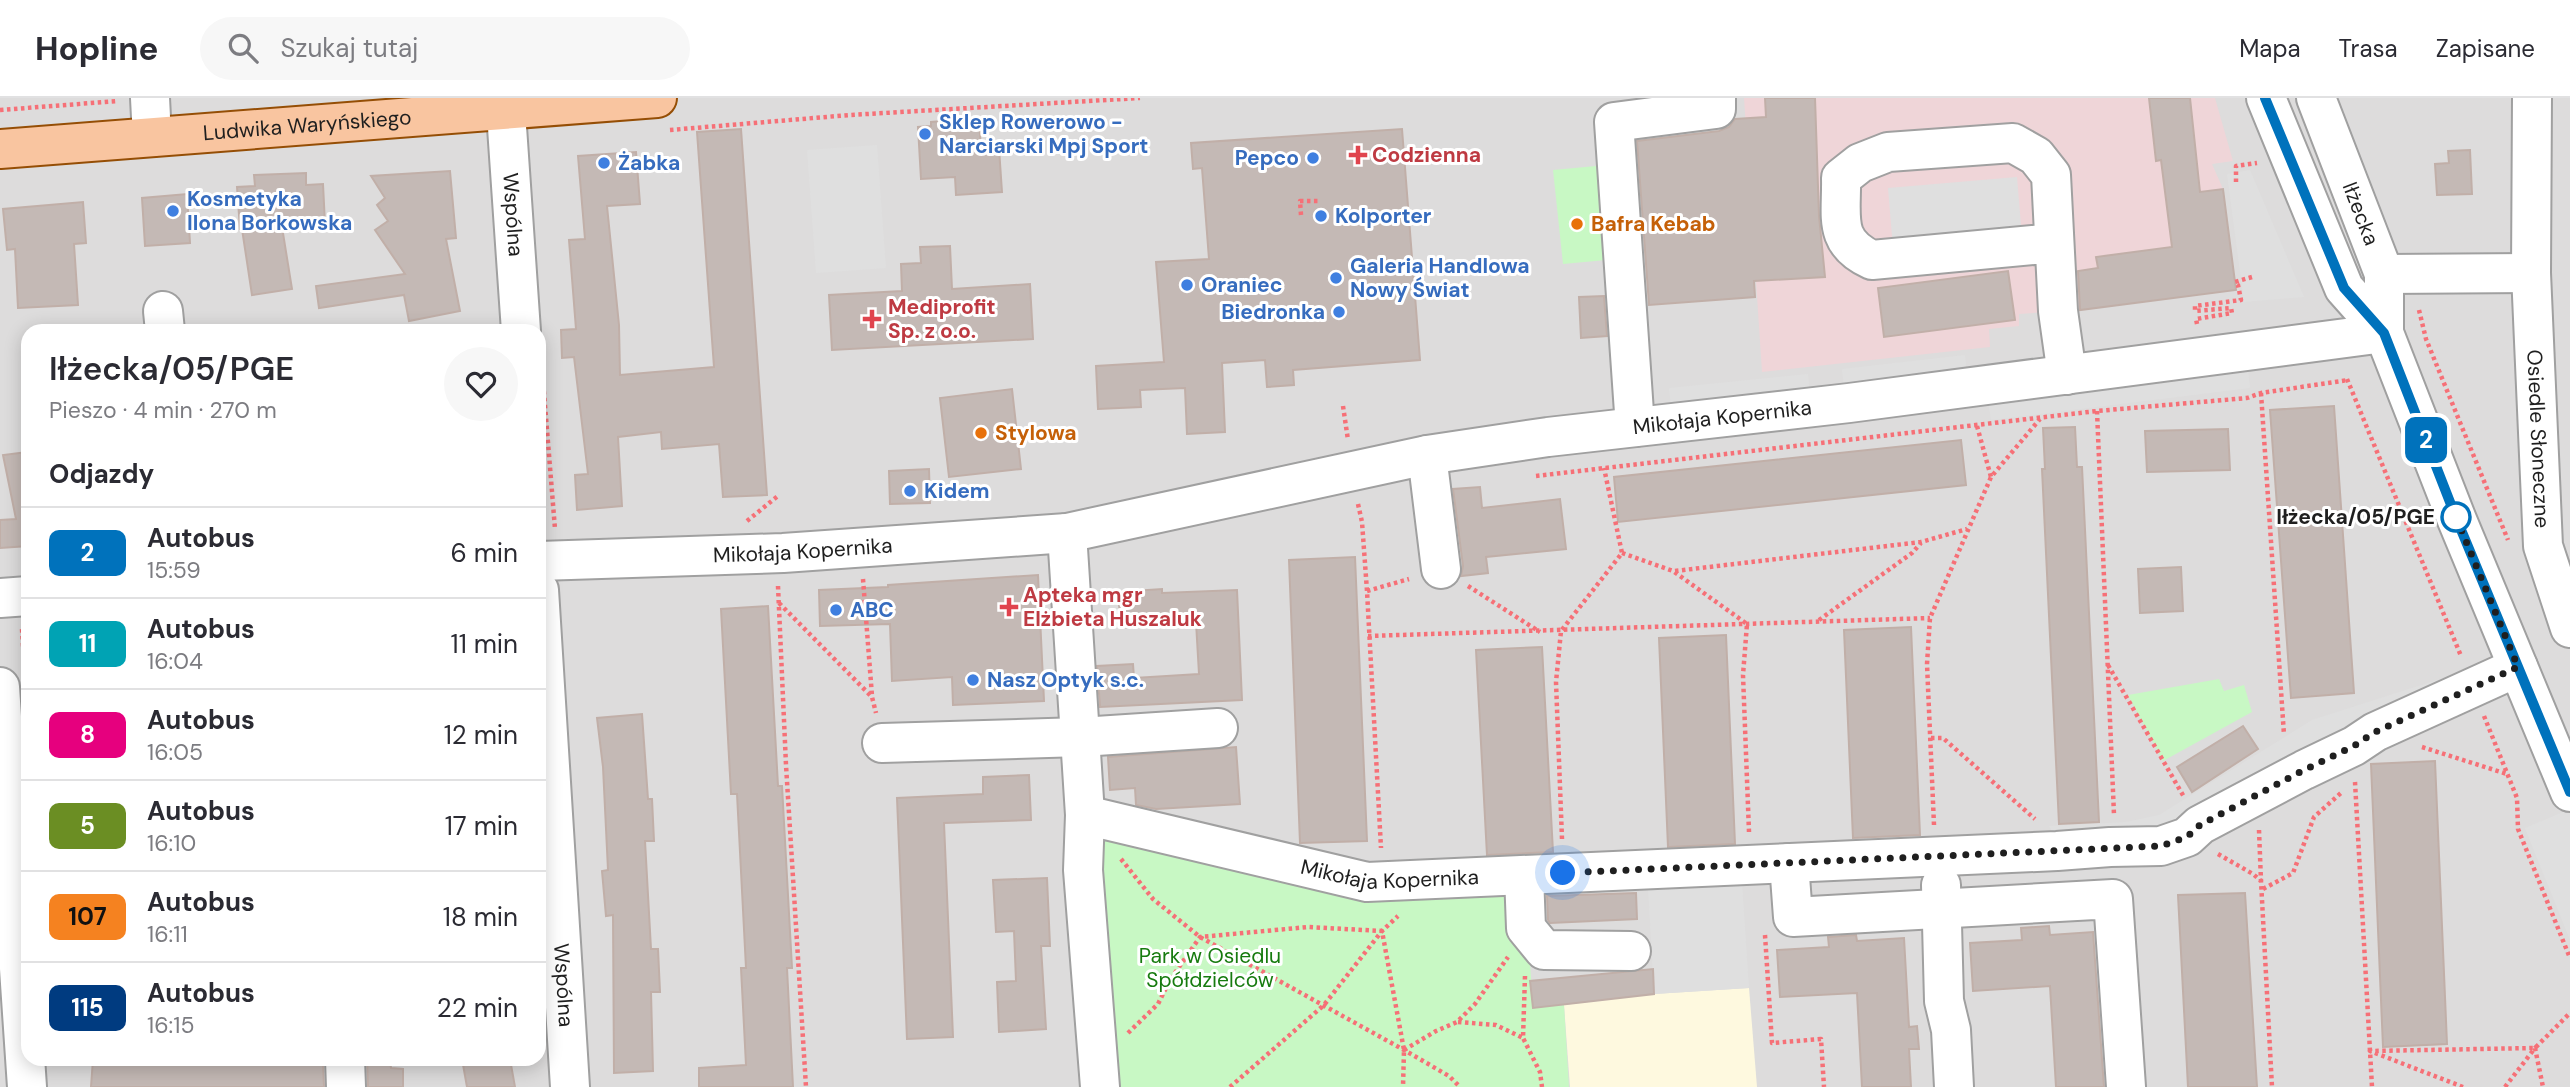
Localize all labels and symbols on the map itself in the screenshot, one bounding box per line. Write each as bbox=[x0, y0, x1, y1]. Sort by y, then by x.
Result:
street label: Ludwika Waryńskiego bbox=[202, 103, 412, 147]
place label: Sklep Rowerowo - Narciarski Mpj Sport bbox=[939, 108, 1148, 160]
marker: Sklep Rowerowo - Narciarski Mpj Sport bbox=[917, 126, 933, 142]
place label: Codzienna bbox=[1372, 141, 1481, 169]
place label: Pepco bbox=[1235, 144, 1299, 172]
marker: Codzienna bbox=[1350, 147, 1366, 163]
place label: Żabka bbox=[618, 149, 680, 177]
marker: Pepco bbox=[1305, 150, 1321, 166]
marker: Żabka bbox=[596, 155, 612, 171]
street label: Wspólna bbox=[496, 172, 530, 258]
street label: Iłżecka bbox=[2336, 178, 2386, 249]
place label: Kosmetyka Ilona Borkowska bbox=[187, 185, 352, 237]
place label: Kolporter bbox=[1335, 202, 1432, 230]
marker: Kosmetyka Ilona Borkowska bbox=[165, 203, 181, 219]
marker: Kolporter bbox=[1313, 208, 1329, 224]
place label: Bafra Kebab bbox=[1591, 210, 1716, 238]
marker: Bafra Kebab bbox=[1569, 216, 1585, 232]
place label: Galeria Handlowa Nowy Świat bbox=[1350, 252, 1530, 304]
marker: Galeria Handlowa Nowy Świat bbox=[1328, 270, 1344, 286]
place label: Oraniec bbox=[1201, 271, 1282, 299]
marker: Oraniec bbox=[1179, 277, 1195, 293]
place label: Mediprofit Sp. z o.o. bbox=[888, 293, 996, 345]
place label: Biedronka bbox=[1221, 298, 1325, 326]
marker: Biedronka bbox=[1331, 304, 1347, 320]
marker: Mediprofit Sp. z o.o. bbox=[862, 309, 882, 329]
street label: Osiedle Słoneczne bbox=[2520, 349, 2556, 529]
street label: Mikołaja Kopernika bbox=[1631, 393, 1813, 441]
line badge: 2 bbox=[2403, 417, 2449, 463]
place label: Stylowa bbox=[995, 419, 1077, 447]
marker: Stylowa bbox=[973, 425, 989, 441]
place label: Kidem bbox=[924, 477, 990, 505]
marker: Kidem bbox=[902, 483, 918, 499]
marker: Iłżecka/05/PGE bbox=[2441, 502, 2471, 532]
place label: Iłżecka/05/PGE bbox=[2276, 503, 2435, 531]
street label: Mikołaja Kopernika bbox=[713, 531, 893, 569]
place label: Apteka mgr Elżbieta Huszaluk bbox=[1023, 581, 1202, 633]
place label: ABC bbox=[850, 596, 894, 624]
marker: Apteka mgr Elżbieta Huszaluk bbox=[1001, 599, 1017, 615]
marker: ABC bbox=[828, 602, 844, 618]
place label: Nasz Optyk s.c. bbox=[987, 666, 1144, 694]
marker: Nasz Optyk s.c. bbox=[965, 672, 981, 688]
street label: Mikołaja Kopernika bbox=[1298, 853, 1480, 896]
your location bbox=[1545, 855, 1580, 890]
park label: Park w Osiedlu Spółdzielców bbox=[1139, 942, 1281, 994]
street label: Wspólna bbox=[547, 943, 580, 1028]

